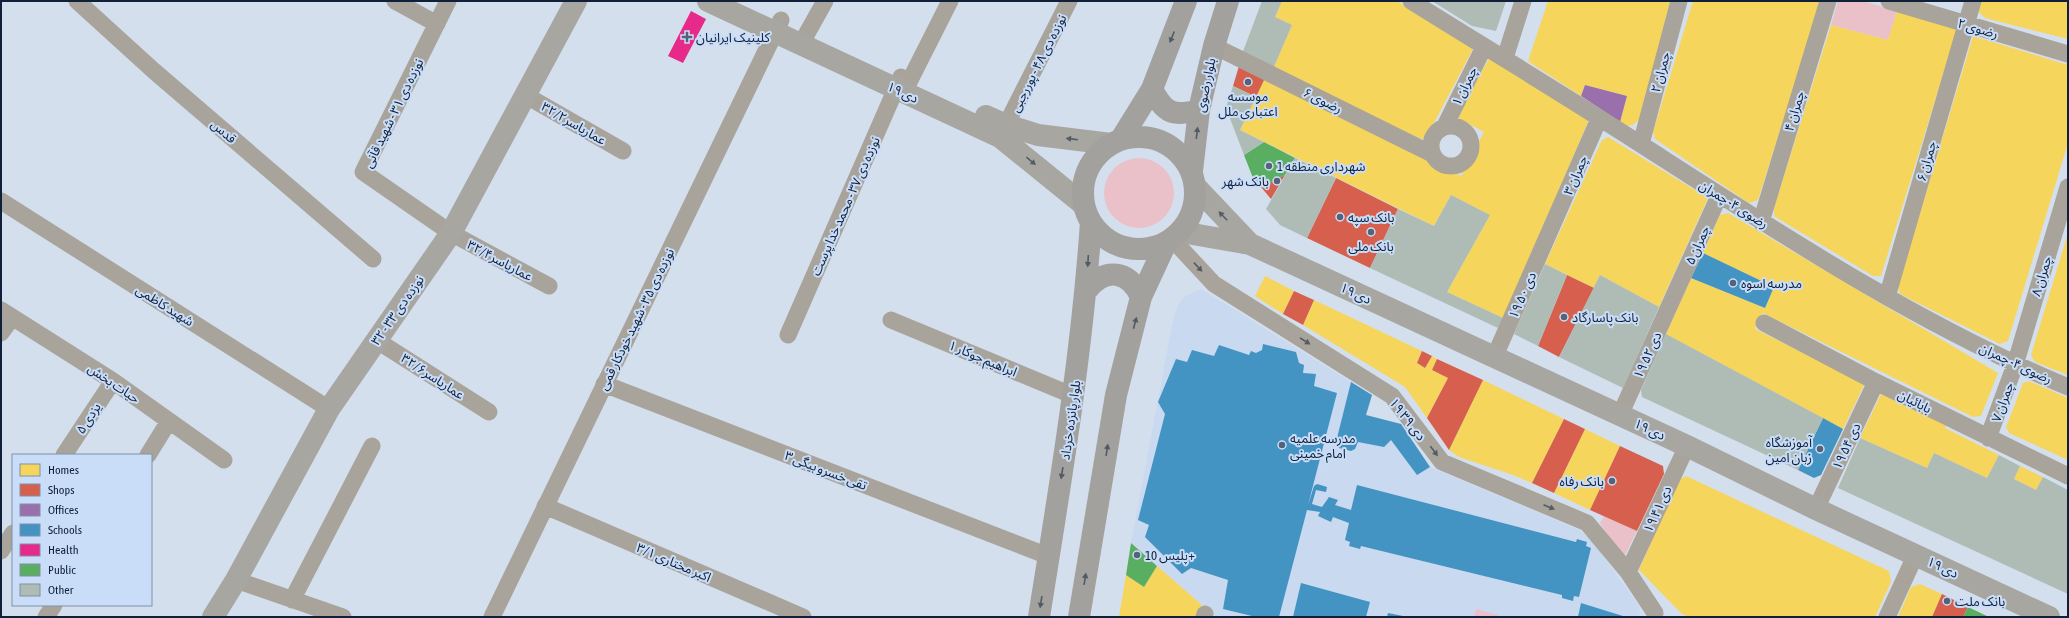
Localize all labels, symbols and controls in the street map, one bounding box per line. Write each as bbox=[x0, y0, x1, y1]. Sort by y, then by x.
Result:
street label: نوزده دی ۴۸ - پوررجبی bbox=[1007, 12, 1071, 115]
street label: رضوی ۲ bbox=[1956, 16, 2000, 42]
place label: کلینیک ایرانیان bbox=[696, 30, 770, 46]
marker: کلینیک ایرانیان bbox=[681, 31, 693, 43]
one-way arrow bbox=[1168, 32, 1174, 44]
street label: چمران ۲ bbox=[1648, 50, 1675, 95]
street label: نوزده دی ۳۱ - شهید قآنی bbox=[360, 56, 427, 171]
street label: بلوار رضوی bbox=[1192, 56, 1220, 114]
street label: چمران ۱ bbox=[1449, 64, 1482, 109]
marker: موسسه اعتباری ملل bbox=[1243, 77, 1253, 87]
street label: ۱۹ دی bbox=[884, 79, 921, 107]
street label: رضوی ۶ bbox=[1300, 85, 1345, 117]
place label: موسسه اعتباری ملل bbox=[1218, 89, 1278, 120]
street label: چمران ۴ bbox=[1781, 89, 1810, 134]
street label: عماریاسر۳۲/۲ bbox=[539, 99, 609, 148]
street label: قدس bbox=[207, 116, 239, 147]
one-way arrow bbox=[1193, 127, 1200, 139]
street label: نوزده دی ۳۷ - محمد خدا پرست bbox=[808, 134, 885, 279]
one-way arrow bbox=[1066, 136, 1078, 142]
street label: چمران ۶ bbox=[1914, 139, 1941, 184]
street label: چمران ۳ bbox=[1561, 153, 1592, 198]
one-way arrow bbox=[1026, 156, 1036, 165]
place label: شهرداری منطقه 1 bbox=[1277, 159, 1365, 175]
marker: شهرداری منطقه 1 bbox=[1264, 161, 1274, 171]
place label: بانک شهر bbox=[1221, 174, 1269, 190]
marker: بانک شهر bbox=[1272, 176, 1282, 186]
street label: رضوی ۴- چمران bbox=[1695, 177, 1771, 233]
place label: بانک سپه bbox=[1348, 210, 1395, 227]
one-way arrow bbox=[1219, 211, 1228, 220]
marker: بانک سپه bbox=[1335, 212, 1345, 222]
street label: چمران ۵ bbox=[1682, 223, 1715, 268]
marker: بانک ملی bbox=[1366, 227, 1376, 237]
street label: عماریاسر۳۲/۴ bbox=[464, 237, 535, 284]
place label: بانک ملی bbox=[1348, 239, 1394, 255]
street label: نوزده دی ۳۵ - شهید خودکار قمی bbox=[596, 246, 678, 393]
street label: چمران ۸ bbox=[2028, 254, 2057, 299]
one-way arrow bbox=[1085, 255, 1092, 267]
one-way arrow bbox=[1194, 262, 1203, 272]
street label: ۱۹ دی ۵۰ bbox=[1506, 270, 1540, 321]
street label: ۳۲ - نوزده دی ۳۳ bbox=[368, 273, 428, 349]
place label: مدرسه اسوه bbox=[1741, 276, 1802, 291]
marker: مدرسه اسوه bbox=[1728, 278, 1738, 288]
street label: ۱۹ دی bbox=[1337, 280, 1374, 308]
street label: شهید کاظمی bbox=[133, 282, 196, 330]
place label: بانک پاسارگاد bbox=[1572, 310, 1638, 327]
marker: بانک پاسارگاد bbox=[1559, 312, 1569, 322]
one-way arrow bbox=[1132, 317, 1138, 330]
street label: ۱۹ دی ۵۲ bbox=[1630, 330, 1666, 381]
street label: ۱ ابراهیم جوکار bbox=[945, 337, 1019, 382]
one-way arrow bbox=[1300, 337, 1310, 345]
street label: رضوی ۴- چمران bbox=[1976, 340, 2054, 389]
street label: عماریاسر۳۲/۶ bbox=[398, 351, 467, 403]
street label: حیات بخش bbox=[84, 361, 143, 407]
street label: بلوار پانزده خرداد bbox=[1057, 379, 1086, 461]
street label: چمران ۷ bbox=[1988, 380, 2019, 425]
street label: بابائیان bbox=[1895, 387, 1934, 417]
street label: ۱۹ دی ۳۹ bbox=[1386, 395, 1429, 444]
street label: یزدی ۵ bbox=[73, 400, 105, 437]
street label: ۱۹ دی bbox=[1631, 416, 1668, 444]
street label: ۱۹ دی ۵۴ bbox=[1829, 421, 1865, 472]
place label: مدرسه علمیه امام خمینی bbox=[1290, 431, 1356, 463]
place label: آموزشگاه زبان امین bbox=[1765, 435, 1813, 466]
marker: مدرسه علمیه امام خمینی bbox=[1277, 440, 1287, 450]
one-way arrow bbox=[1104, 444, 1110, 456]
marker: آموزشگاه زبان امین bbox=[1815, 444, 1825, 454]
one-way arrow bbox=[1429, 445, 1438, 456]
street label: ۳ تقی خسرو بیگی bbox=[782, 448, 869, 494]
legend bbox=[12, 454, 152, 606]
text: Homes bbox=[48, 463, 79, 477]
one-way arrow bbox=[1058, 467, 1064, 480]
place label: بانک رفاه bbox=[1560, 474, 1604, 489]
marker: بانک رفاه bbox=[1607, 476, 1617, 486]
text: Shops bbox=[48, 483, 74, 497]
street label: ۱۹ دی ۴۱ bbox=[1640, 484, 1676, 535]
text: Offices bbox=[48, 503, 78, 517]
one-way arrow bbox=[1543, 504, 1555, 510]
text: Schools bbox=[48, 523, 82, 537]
street label: ۳/۱ اکبر مختاری bbox=[634, 540, 713, 586]
text: Health bbox=[48, 543, 78, 557]
place label: پلیس 10+ bbox=[1145, 548, 1195, 565]
marker: پلیس 10+ bbox=[1132, 550, 1142, 560]
street label: ۱۹ دی bbox=[1924, 554, 1961, 582]
text: Public bbox=[48, 563, 76, 577]
one-way arrow bbox=[1083, 572, 1089, 585]
text: Other bbox=[48, 583, 74, 597]
place label: بانک ملت bbox=[1955, 594, 2005, 609]
one-way arrow bbox=[1038, 596, 1044, 608]
marker: بانک ملت bbox=[1942, 596, 1952, 606]

